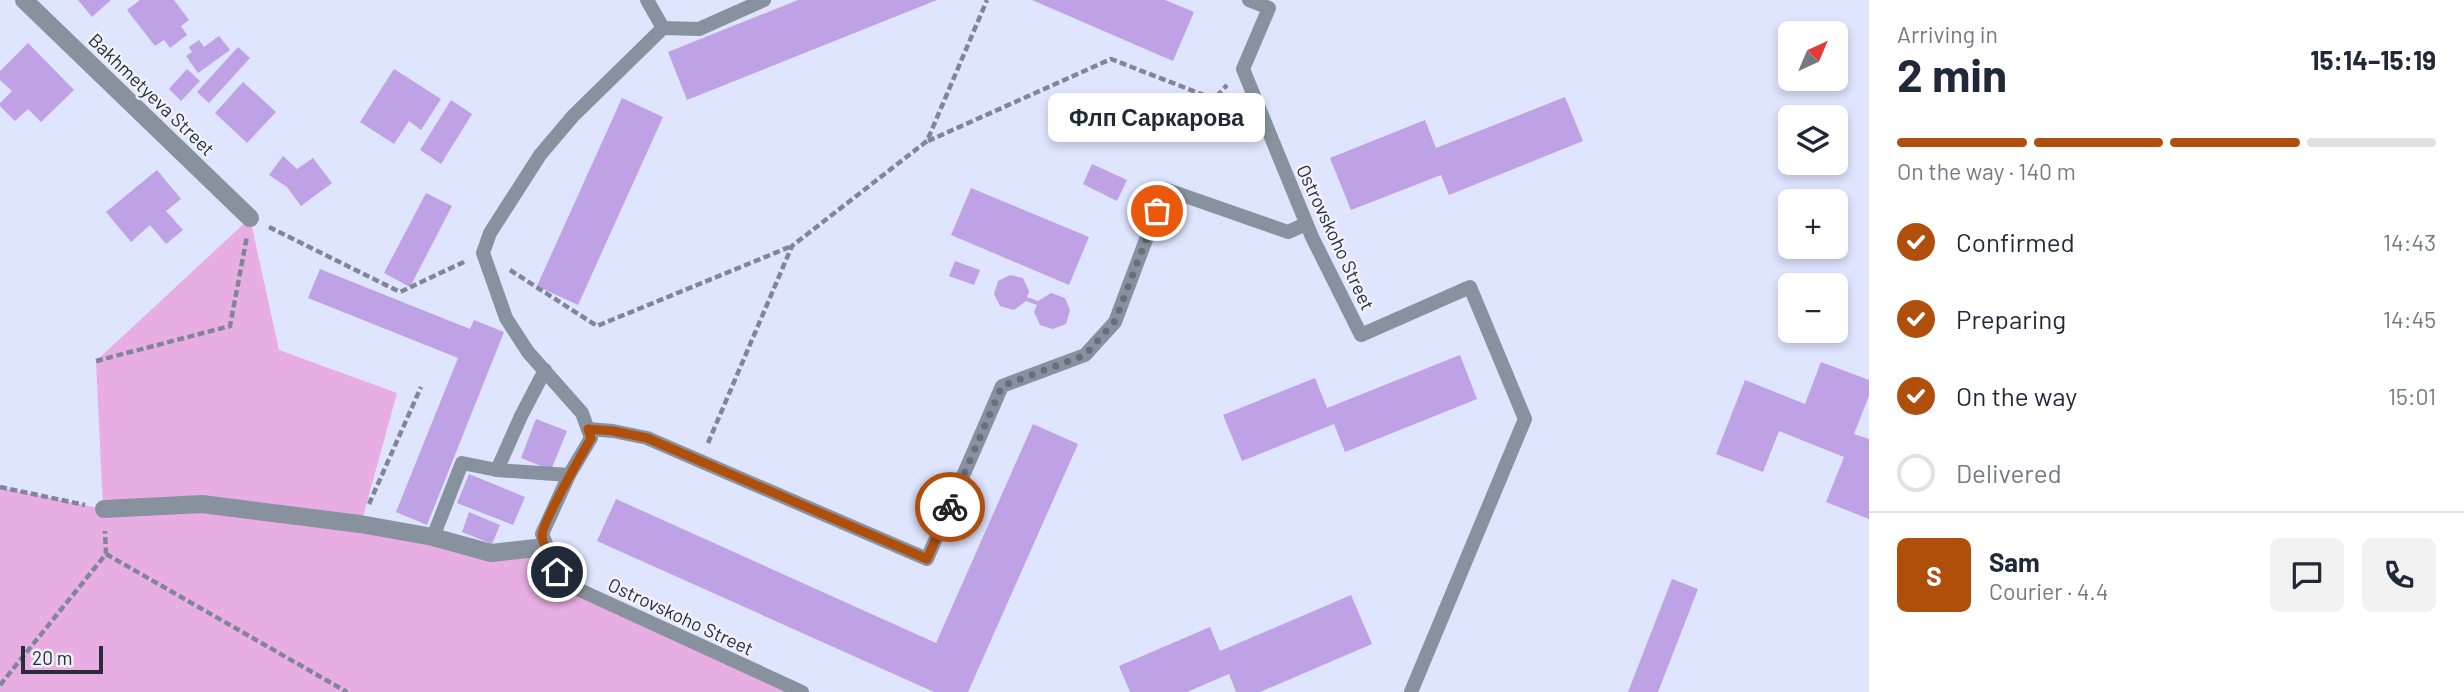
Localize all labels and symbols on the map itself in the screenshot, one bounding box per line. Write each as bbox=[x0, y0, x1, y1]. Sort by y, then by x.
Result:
north arrow bbox=[1778, 21, 1848, 91]
street label: Bakhmetyeva Street bbox=[84, 28, 220, 160]
callout: Флп Саркарова bbox=[1048, 92, 1266, 141]
street label: Ostrovskoho Street bbox=[1292, 161, 1380, 313]
pin bbox=[1127, 181, 1187, 241]
courier bbox=[915, 472, 985, 542]
pin bbox=[527, 542, 587, 602]
street label: Ostrovskoho Street bbox=[605, 572, 757, 660]
scale bar bbox=[21, 643, 103, 675]

